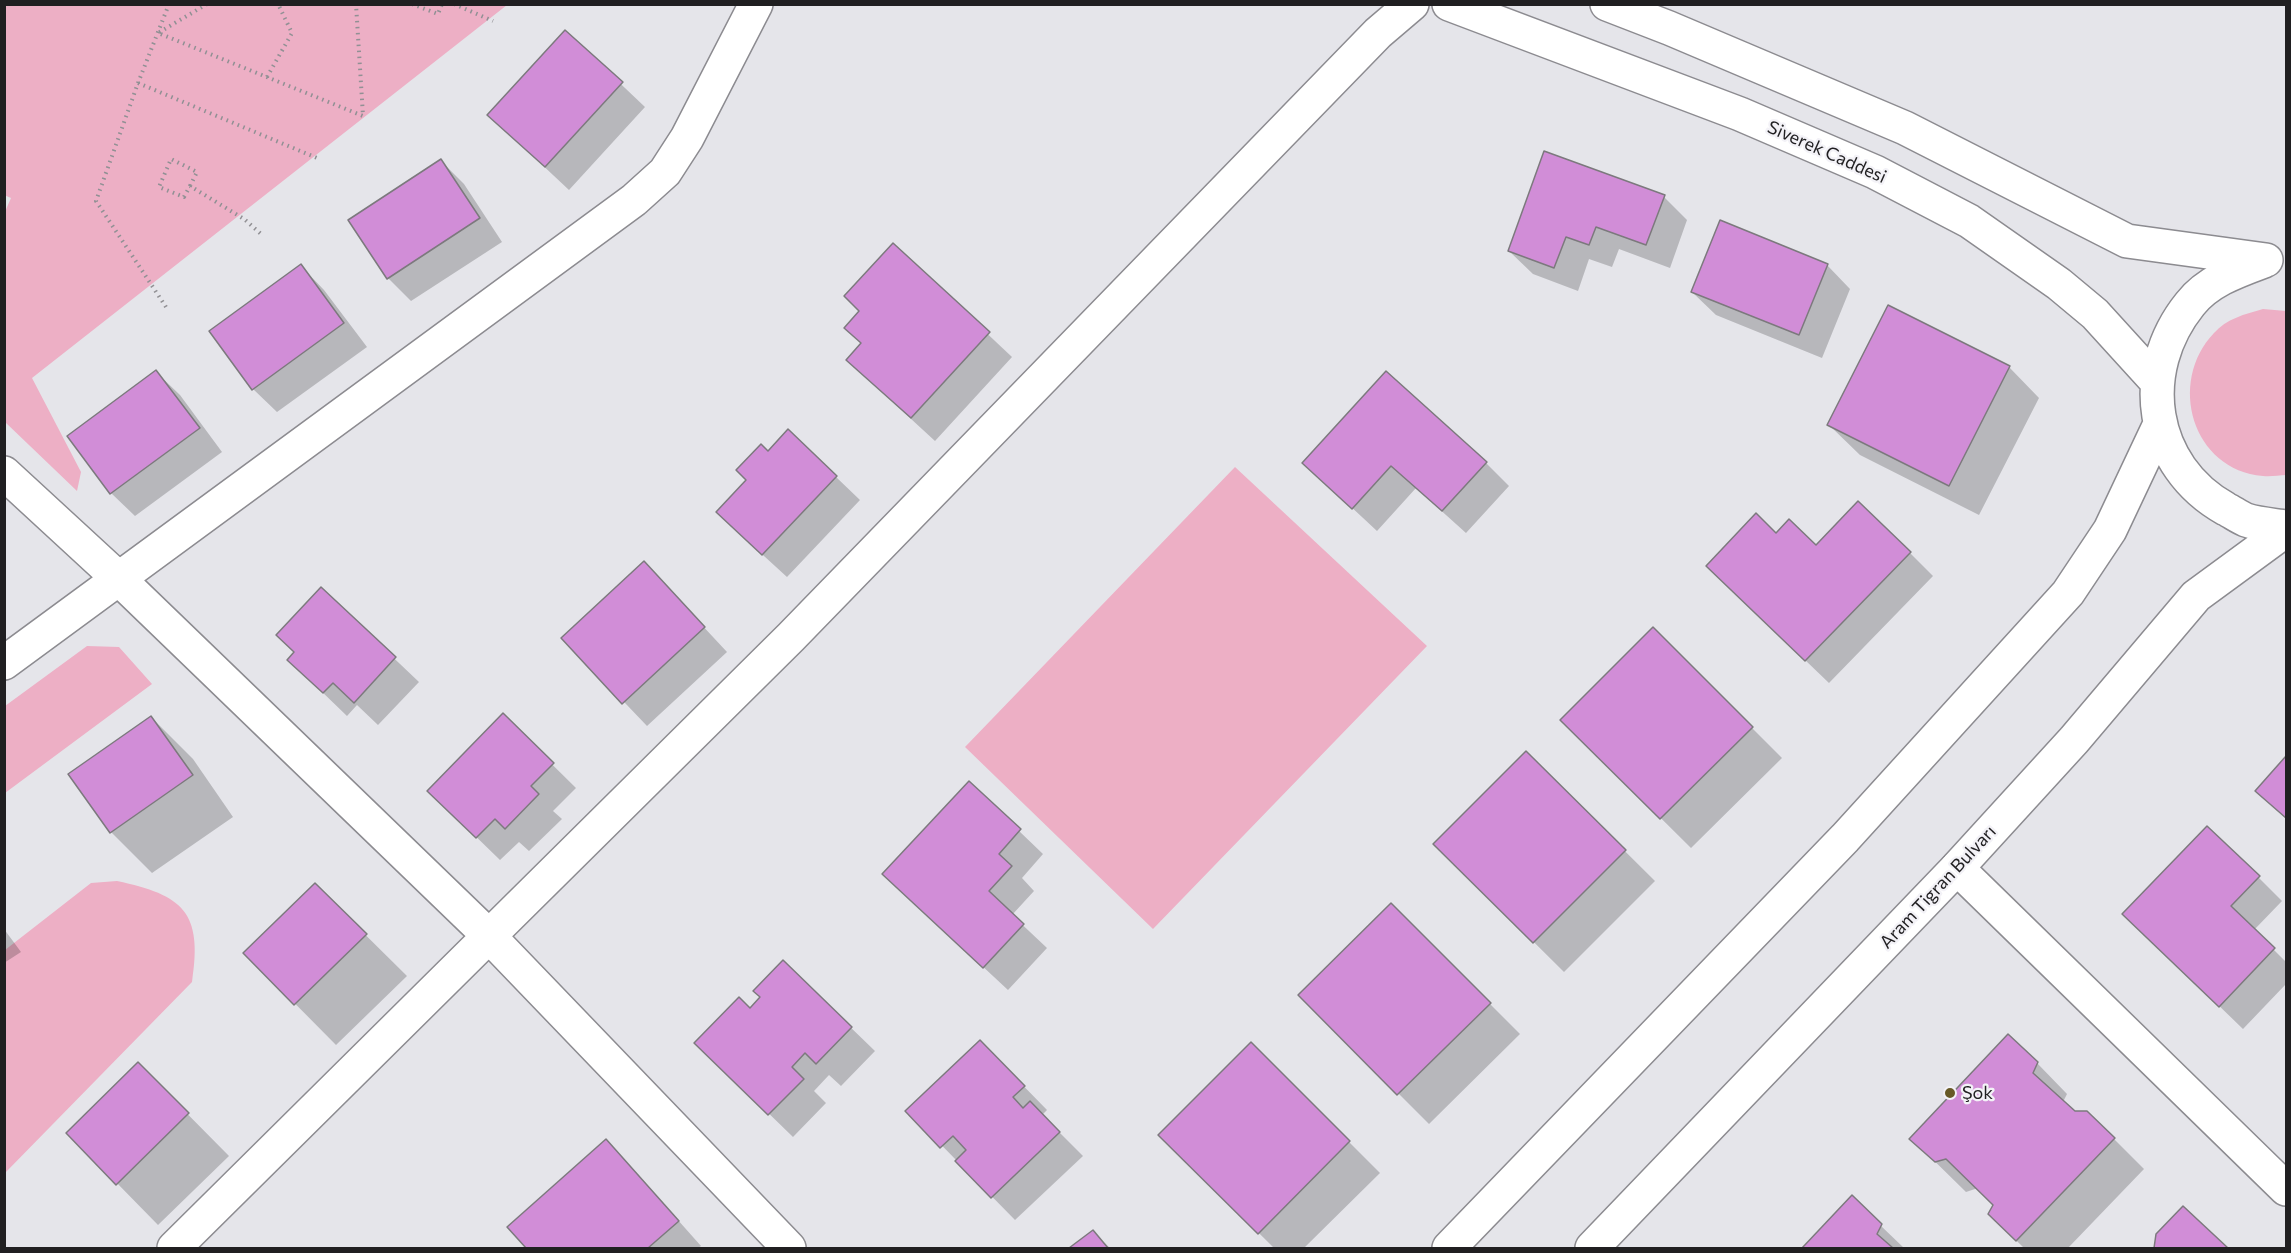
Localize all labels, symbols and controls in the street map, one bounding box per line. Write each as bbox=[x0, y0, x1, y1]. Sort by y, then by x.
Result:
street label: Siverek Caddesi bbox=[1764, 116, 1890, 188]
street label: Aram Tigran Bulvarı bbox=[1875, 821, 2001, 953]
place label: Şok bbox=[1962, 1082, 1993, 1104]
marker: Şok bbox=[1943, 1086, 1957, 1100]

